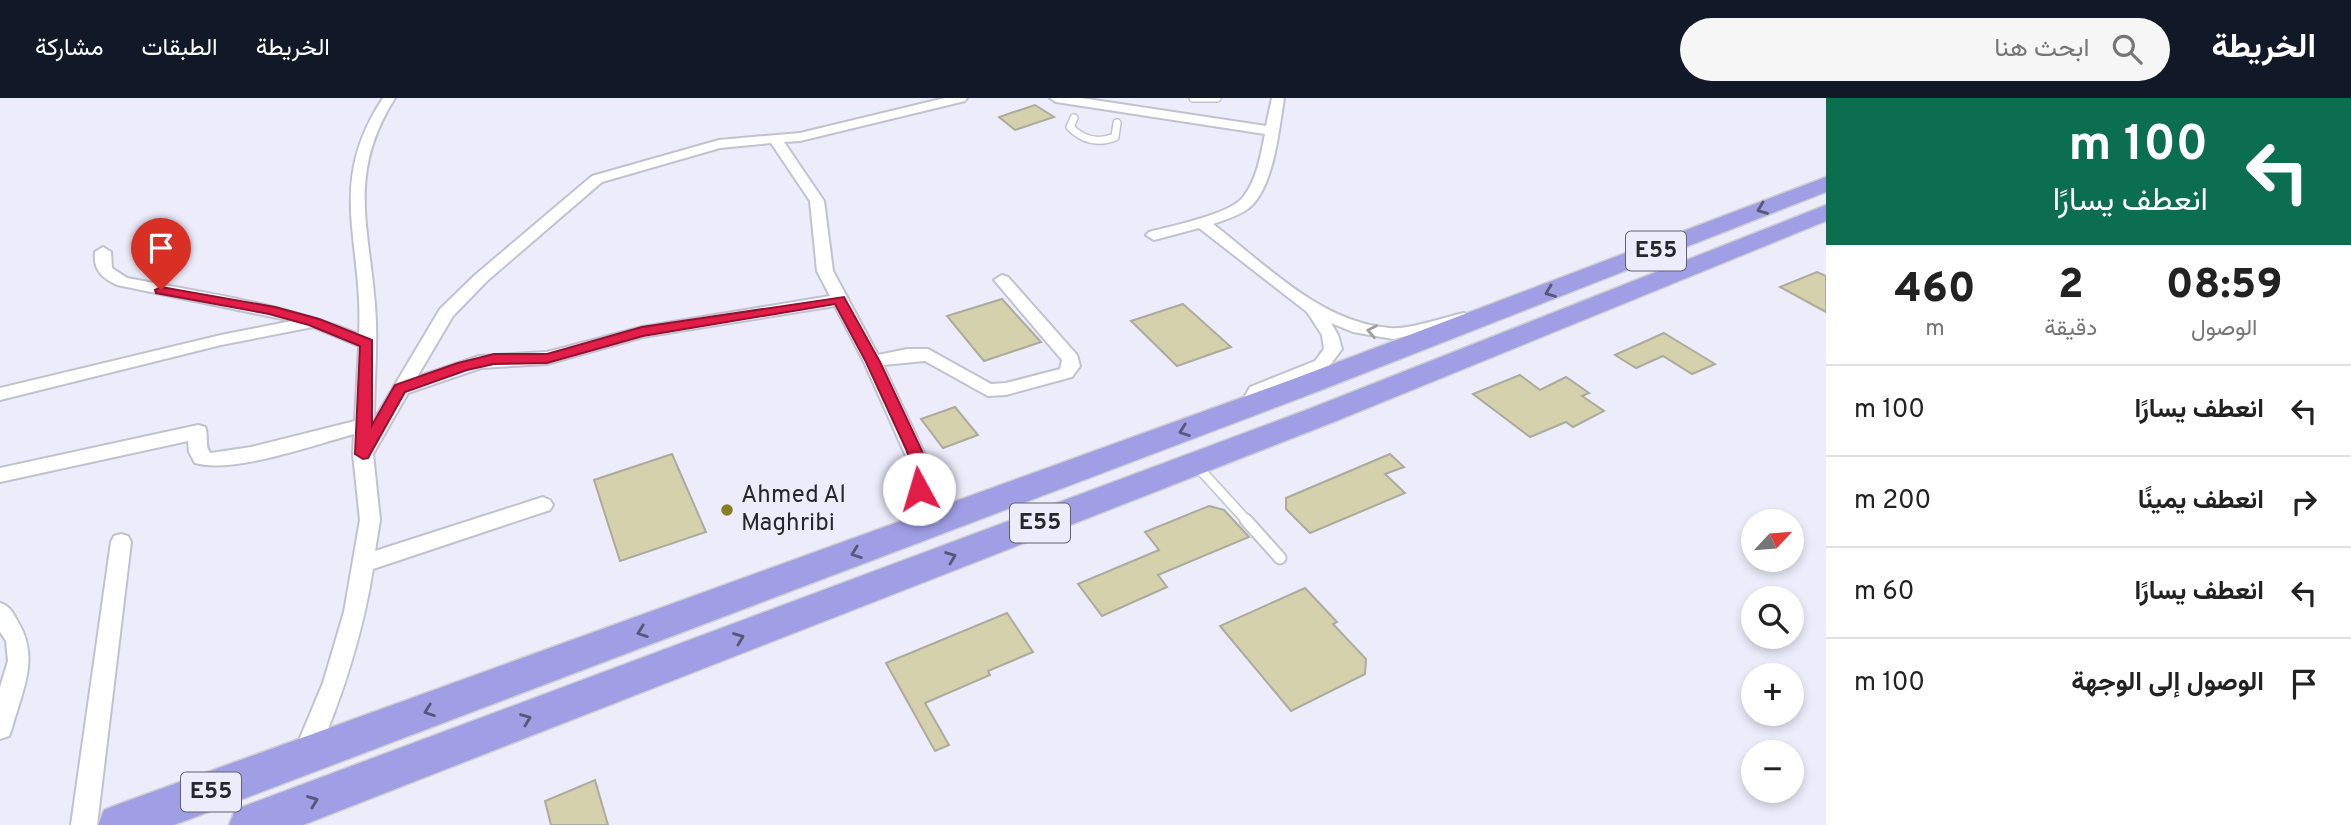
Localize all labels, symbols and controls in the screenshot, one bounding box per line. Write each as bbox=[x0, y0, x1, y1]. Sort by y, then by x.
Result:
search box bbox=[1680, 18, 2170, 81]
text: الخريطة bbox=[2212, 28, 2316, 70]
icon: search bbox=[2108, 30, 2146, 68]
text: ابحث هنا bbox=[1994, 33, 2090, 66]
text: مشاركة bbox=[35, 34, 103, 64]
text: الطبقات bbox=[141, 34, 218, 64]
text: الخريطة bbox=[256, 34, 330, 64]
text: 100 m bbox=[2069, 116, 2208, 178]
icon: left bbox=[2232, 126, 2323, 217]
text: انعطف يسارًا bbox=[2053, 182, 2208, 222]
one-way arrow bbox=[1757, 201, 1769, 215]
pin bbox=[131, 218, 191, 290]
icon: arrive bbox=[142, 229, 180, 267]
road number: E55 bbox=[1626, 232, 1686, 270]
text: 2 bbox=[2058, 260, 2084, 313]
text: 08:59 bbox=[2166, 260, 2283, 313]
text: 460 bbox=[1894, 264, 1976, 317]
one-way arrow bbox=[1545, 283, 1557, 297]
text: m bbox=[1925, 315, 1945, 344]
text: دقيقة bbox=[2044, 315, 2097, 344]
text: الوصول bbox=[2191, 315, 2257, 344]
one-way arrow bbox=[1366, 324, 1378, 339]
icon: left bbox=[2285, 392, 2323, 430]
text: 100 m bbox=[1854, 394, 1925, 427]
text: انعطف يسارًا bbox=[2134, 394, 2264, 427]
one-way arrow bbox=[1178, 422, 1190, 436]
position arrow bbox=[882, 452, 956, 526]
place label: Ahmed Al Maghribi bbox=[741, 481, 846, 539]
icon: right bbox=[2285, 483, 2323, 521]
text: 200 m bbox=[1854, 485, 1931, 518]
text: انعطف يمينًا bbox=[2138, 485, 2264, 518]
marker: Ahmed Al Maghribi bbox=[719, 502, 735, 518]
road number: E55 bbox=[1010, 504, 1070, 542]
north arrow bbox=[1741, 509, 1804, 572]
map controls bbox=[1741, 509, 1804, 803]
one-way arrow bbox=[850, 544, 862, 558]
one-way arrow bbox=[944, 551, 957, 565]
icon: left bbox=[2285, 574, 2323, 612]
text: 60 m bbox=[1854, 576, 1914, 609]
text: انعطف يسارًا bbox=[2134, 576, 2264, 609]
button: search bbox=[1741, 586, 1804, 649]
one-way arrow bbox=[637, 624, 649, 638]
one-way arrow bbox=[732, 633, 744, 647]
button: + bbox=[1741, 663, 1804, 726]
icon: arrive bbox=[2285, 665, 2323, 703]
text: 100 m bbox=[1854, 667, 1925, 700]
text: الوصول إلى الوجهة bbox=[2071, 667, 2264, 700]
one-way arrow bbox=[424, 703, 436, 717]
one-way arrow bbox=[519, 714, 531, 728]
button: − bbox=[1741, 740, 1804, 803]
road number: E55 bbox=[181, 772, 241, 812]
one-way arrow bbox=[307, 795, 319, 809]

